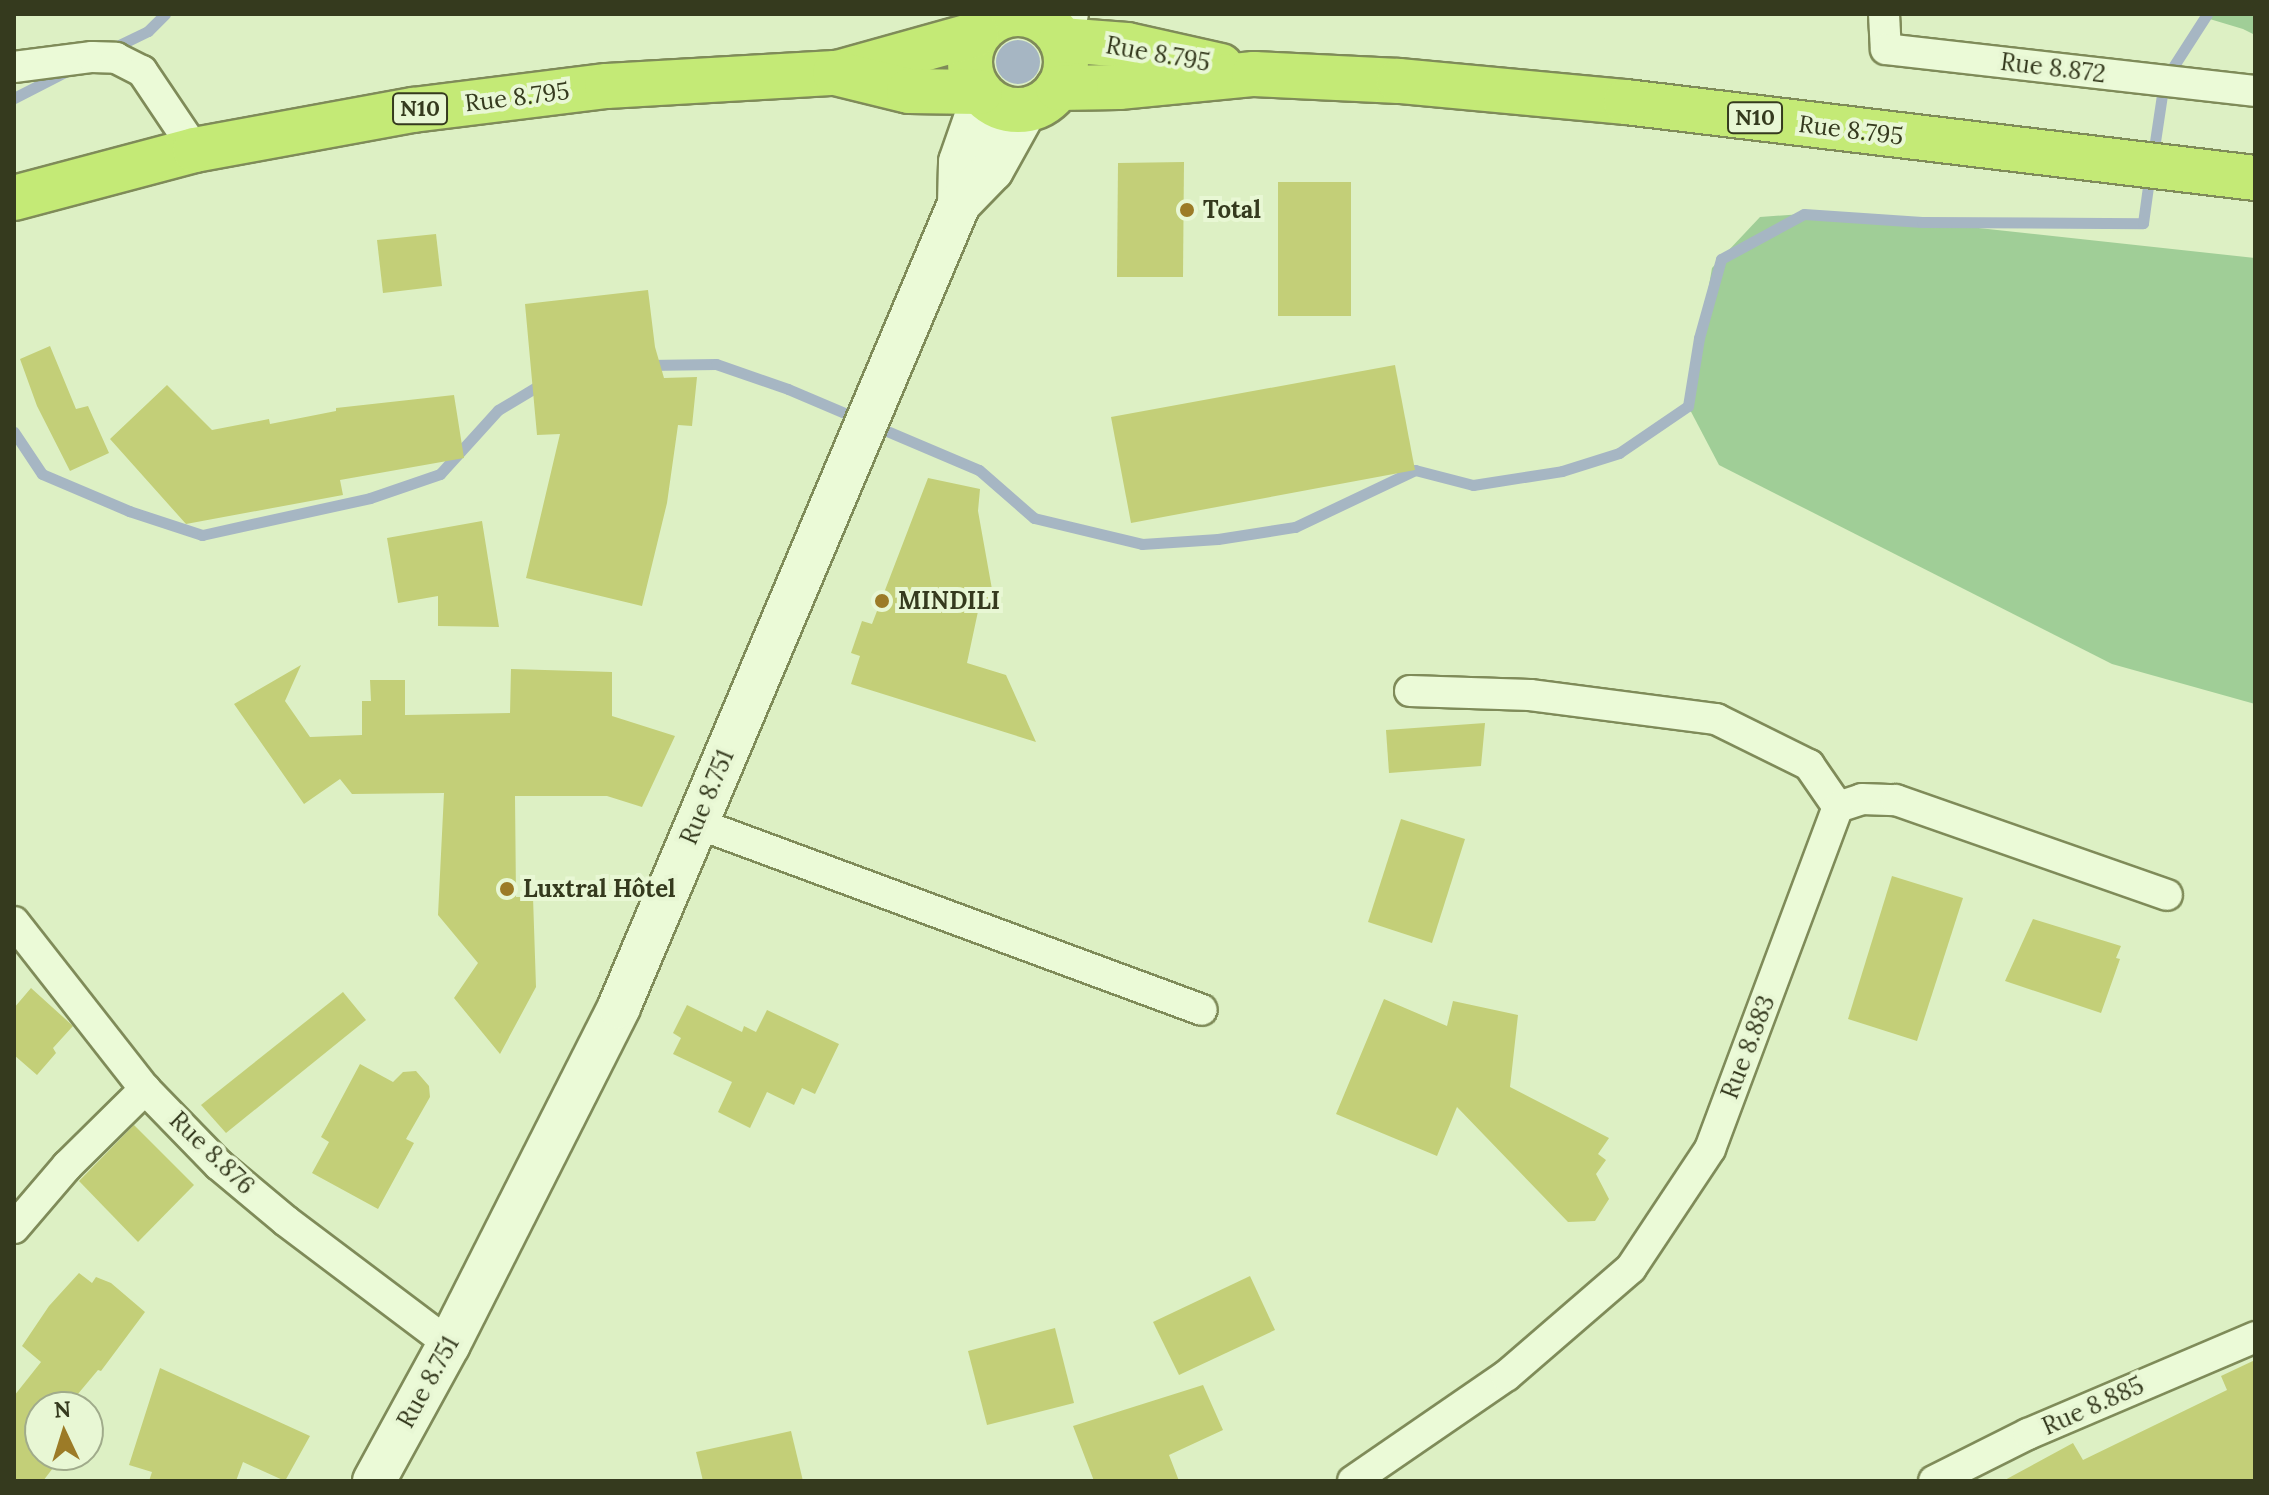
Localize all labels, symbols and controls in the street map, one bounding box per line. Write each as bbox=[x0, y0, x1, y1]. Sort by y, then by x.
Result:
street label: Rue 8.795 bbox=[1104, 31, 1212, 77]
street label: Rue 8.872 bbox=[1999, 47, 2107, 89]
street label: Rue 8.795 bbox=[463, 76, 571, 118]
road number: N10 bbox=[392, 91, 448, 127]
road number: N10 bbox=[1727, 100, 1783, 136]
street label: Rue 8.795 bbox=[1797, 109, 1905, 151]
place label: Total bbox=[1203, 196, 1261, 224]
marker: Total bbox=[1178, 201, 1196, 219]
place label: MINDILI bbox=[898, 587, 1000, 615]
marker: MINDILI bbox=[873, 592, 891, 610]
street label: Rue 8.751 bbox=[674, 745, 740, 849]
place label: Luxtral Hôtel bbox=[523, 875, 676, 903]
marker: Luxtral Hôtel bbox=[498, 880, 516, 898]
street label: Rue 8.883 bbox=[1715, 991, 1781, 1103]
street label: Rue 8.876 bbox=[164, 1106, 260, 1200]
street label: Rue 8.751 bbox=[391, 1331, 465, 1433]
street label: Rue 8.885 bbox=[2038, 1371, 2148, 1441]
north arrow bbox=[24, 1391, 104, 1471]
text: N bbox=[53, 1394, 72, 1424]

